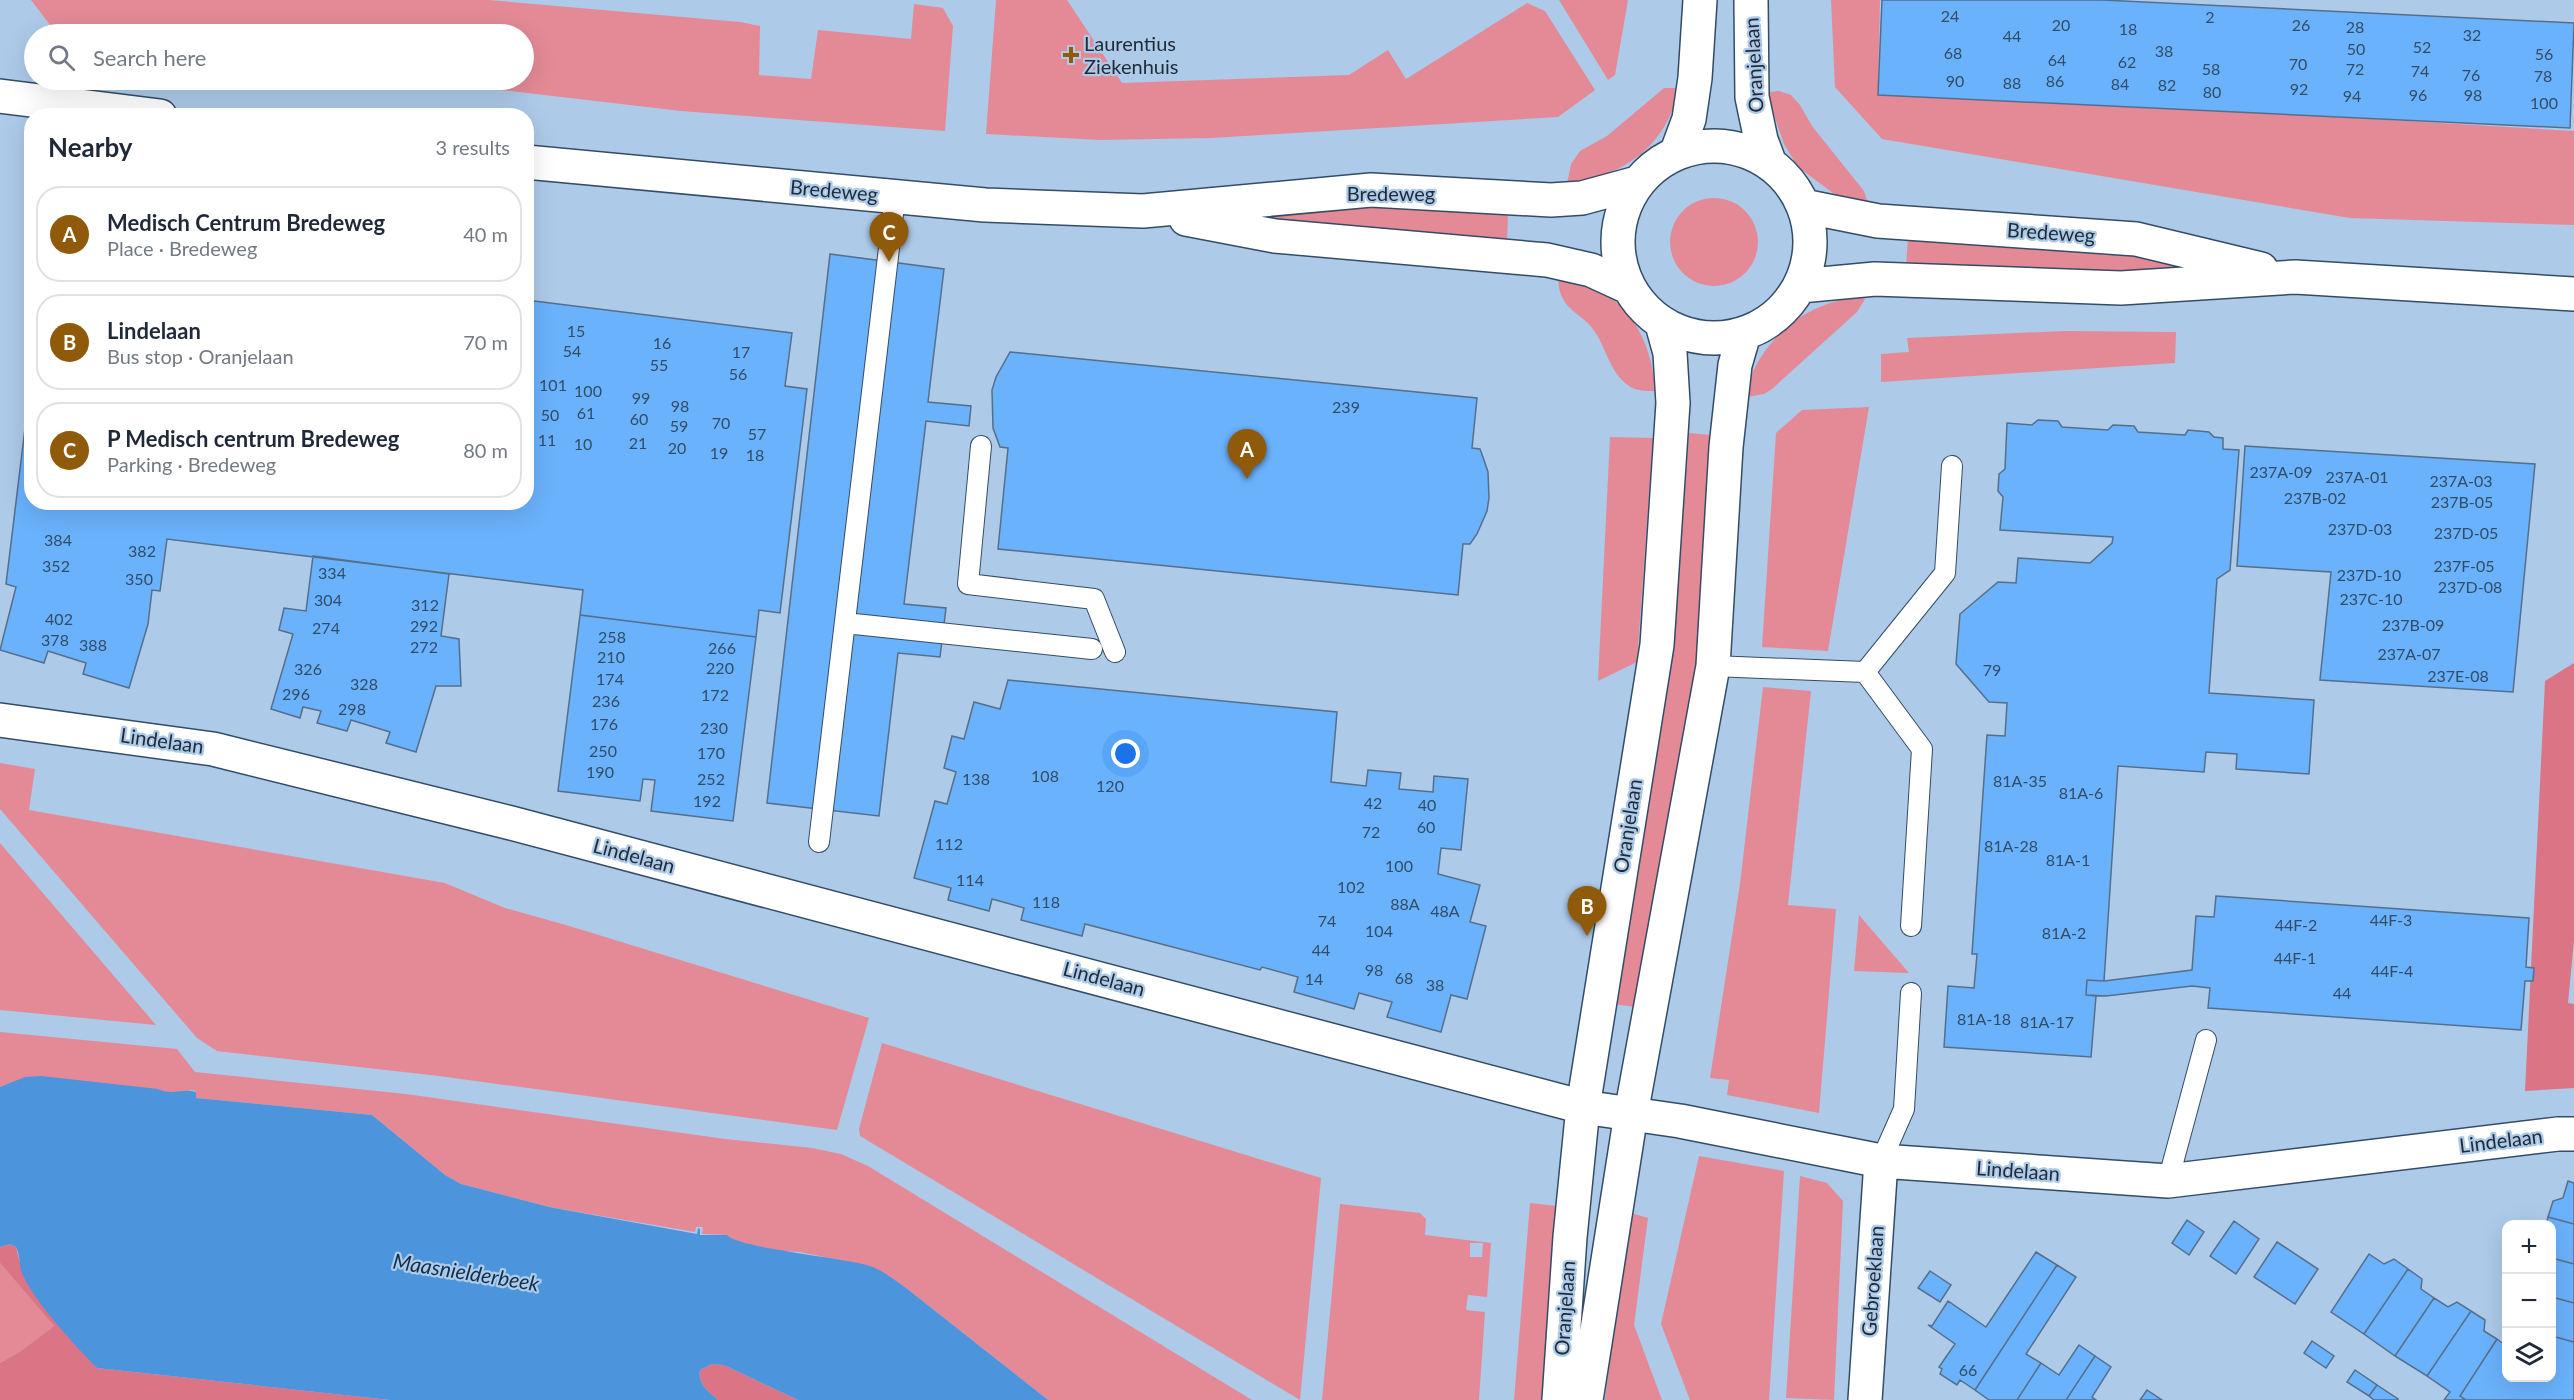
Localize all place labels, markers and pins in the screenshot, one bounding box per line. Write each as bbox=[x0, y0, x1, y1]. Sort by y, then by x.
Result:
place label: Laurentius Ziekenhuis bbox=[1084, 31, 1178, 78]
marker: Laurentius Ziekenhuis bbox=[1062, 46, 1080, 64]
pin: C bbox=[870, 212, 908, 262]
pin: A bbox=[1228, 430, 1266, 479]
pin: B bbox=[1568, 886, 1606, 936]

